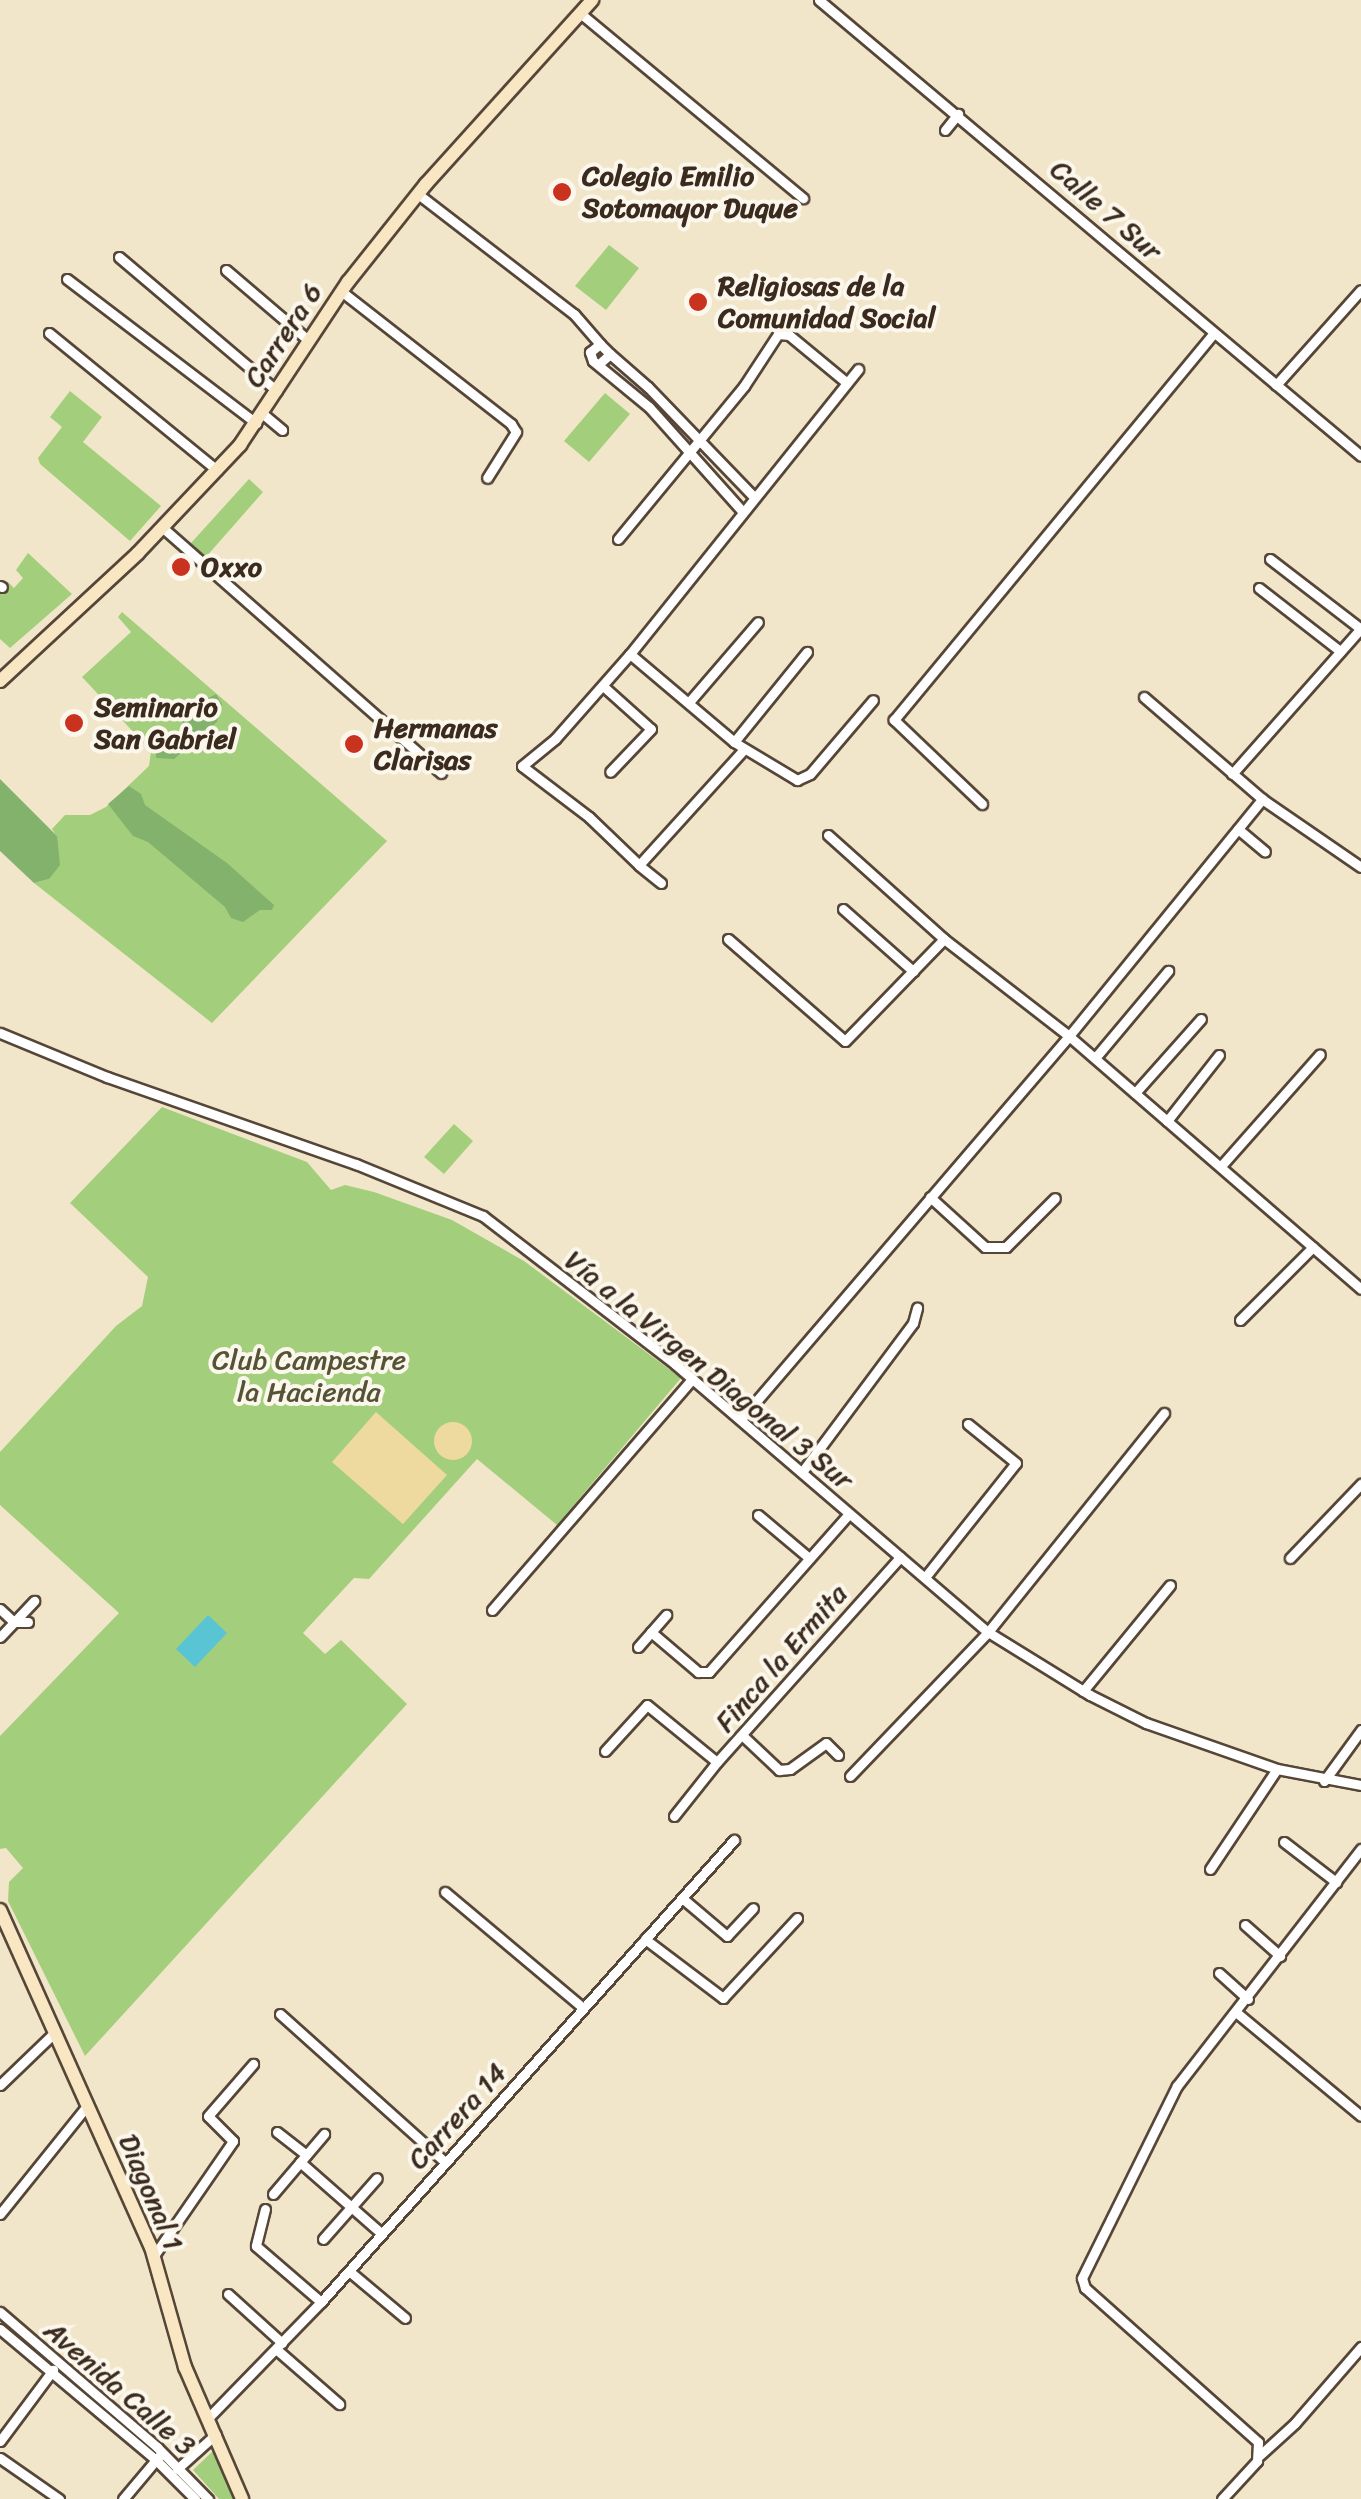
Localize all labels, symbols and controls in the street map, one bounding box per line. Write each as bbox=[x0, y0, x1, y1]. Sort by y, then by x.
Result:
street label: Calle 7 Sur bbox=[1043, 153, 1169, 267]
place label: Colegio Emilio Sotomayor Duque bbox=[582, 159, 797, 225]
marker: Colegio Emilio Sotomayor Duque bbox=[551, 181, 573, 203]
place label: Religiosas de la Comunidad Social bbox=[718, 269, 935, 335]
street label: Carrera 6 bbox=[237, 277, 329, 393]
marker: Religiosas de la Comunidad Social bbox=[687, 291, 709, 313]
place label: Oxxo bbox=[201, 550, 262, 584]
marker: Oxxo bbox=[170, 556, 192, 578]
place label: Seminario San Gabriel bbox=[94, 690, 236, 756]
place label: Hermanas Clarisas bbox=[374, 711, 497, 777]
marker: Seminario San Gabriel bbox=[63, 712, 85, 734]
marker: Hermanas Clarisas bbox=[343, 733, 365, 755]
street label: Vía a la Virgen Diagonal 3 Sur bbox=[558, 1243, 860, 1497]
park label: Club Campestre la Hacienda bbox=[212, 1343, 406, 1409]
street label: Finca la Ermita bbox=[708, 1577, 854, 1739]
street label: Carrera 14 bbox=[401, 2056, 513, 2176]
street label: Diagonal 1 bbox=[112, 2129, 190, 2255]
street label: Avenida Calle 3 bbox=[38, 2313, 202, 2463]

